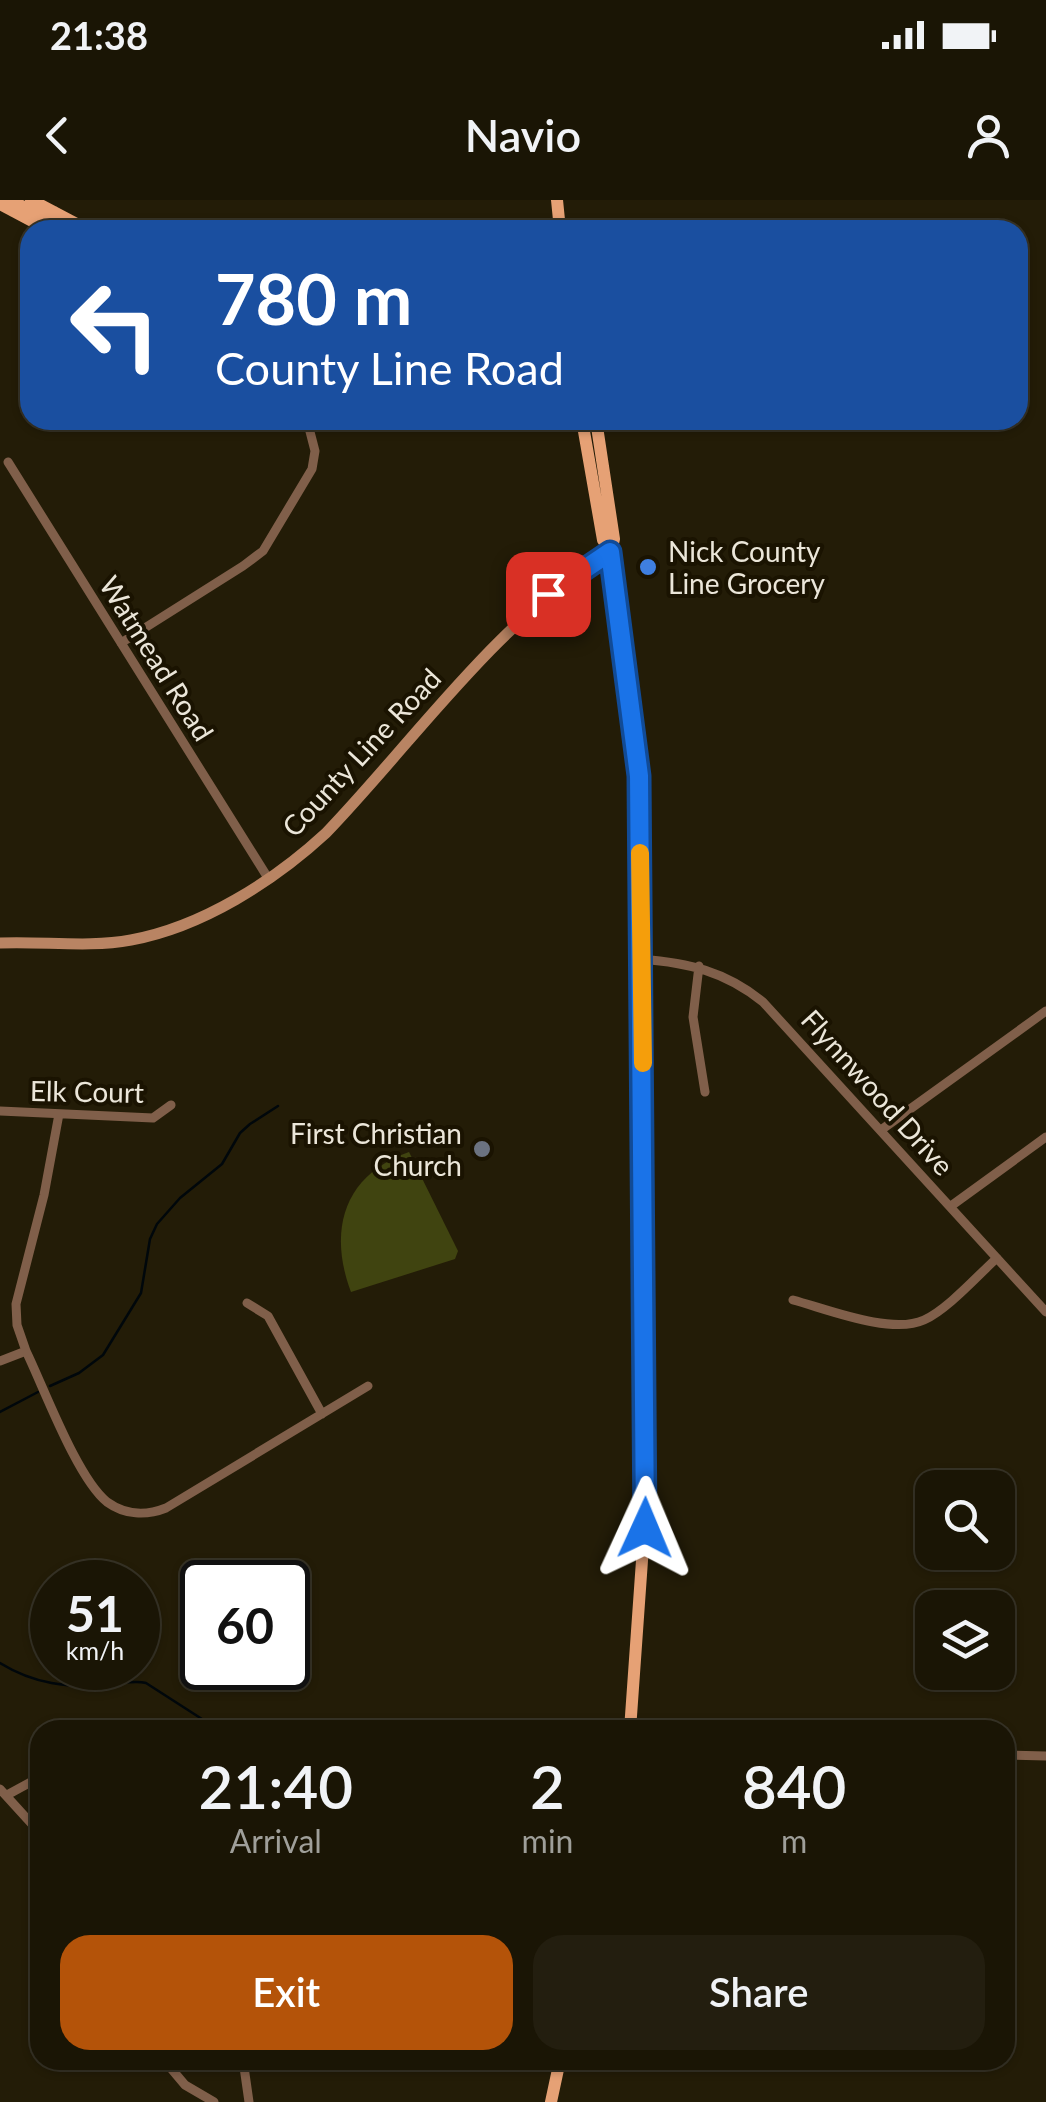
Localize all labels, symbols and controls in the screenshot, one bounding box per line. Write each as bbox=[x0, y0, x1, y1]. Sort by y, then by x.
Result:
text: 21:38 bbox=[50, 12, 148, 58]
icon: back bbox=[30, 108, 85, 163]
text: Navio bbox=[465, 108, 581, 162]
icon: person bbox=[961, 108, 1016, 163]
text: 780 m bbox=[215, 256, 412, 340]
icon: left bbox=[50, 260, 180, 390]
text: County Line Road bbox=[215, 341, 564, 395]
place label: Nick County Line Grocery bbox=[668, 534, 825, 600]
pin bbox=[506, 552, 591, 637]
marker: Nick County Line Grocery bbox=[637, 556, 659, 578]
icon: arrive bbox=[521, 567, 576, 622]
street label: Watmead Road bbox=[93, 569, 221, 747]
street label: County Line Road bbox=[275, 661, 447, 843]
street label: Flynnwood Drive bbox=[795, 1002, 961, 1182]
street label: Elk Court bbox=[30, 1073, 144, 1109]
place label: First Christian Church bbox=[290, 1116, 462, 1182]
marker: First Christian Church bbox=[471, 1138, 493, 1160]
map controls bbox=[915, 1470, 1015, 1690]
button: search bbox=[915, 1470, 1015, 1570]
position arrow bbox=[593, 1476, 697, 1580]
speed limit sign: 60 bbox=[180, 1560, 310, 1690]
text: 51 bbox=[66, 1583, 124, 1643]
button: layers bbox=[915, 1590, 1015, 1690]
text: km/h bbox=[66, 1635, 124, 1665]
text: 21:40 bbox=[199, 1750, 353, 1822]
text: 2 bbox=[530, 1750, 565, 1822]
text: 840 bbox=[742, 1750, 846, 1822]
text: Arrival bbox=[230, 1821, 322, 1860]
text: min bbox=[522, 1821, 573, 1860]
text: m bbox=[781, 1821, 807, 1860]
button: Exit bbox=[60, 1935, 513, 2050]
button: Share bbox=[533, 1935, 985, 2050]

